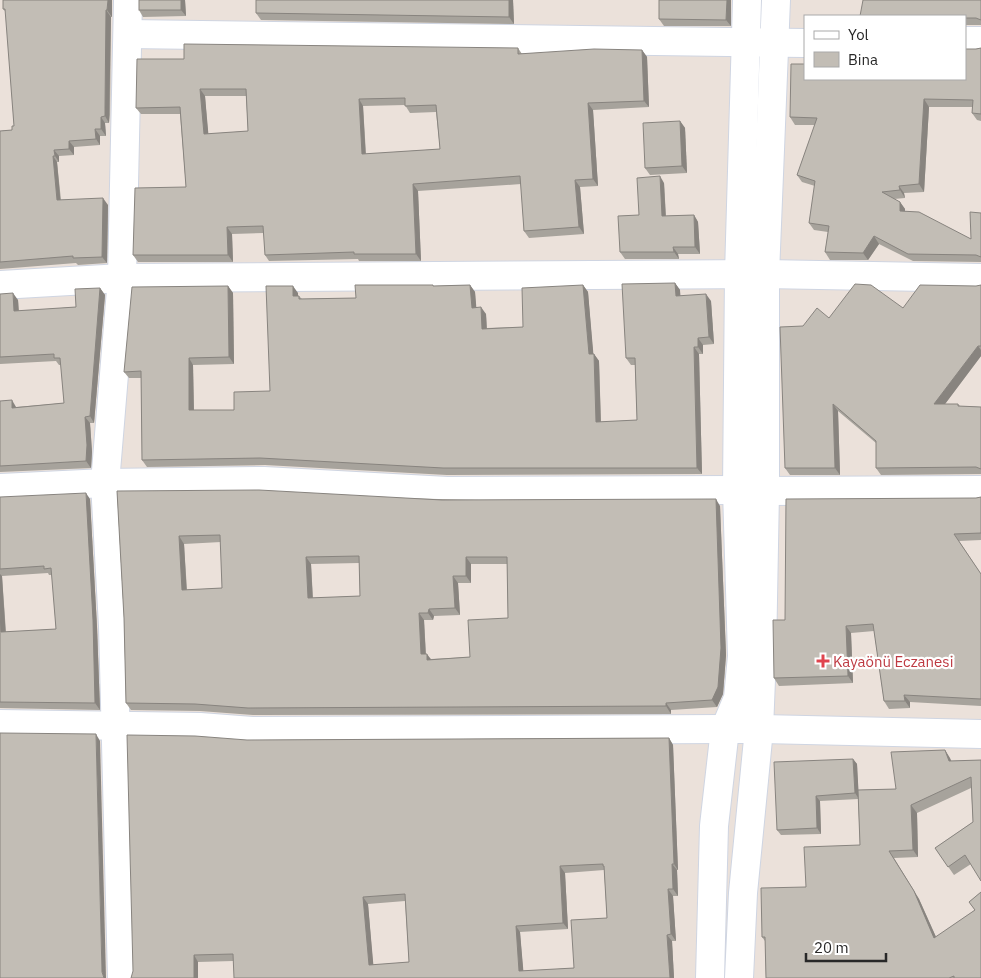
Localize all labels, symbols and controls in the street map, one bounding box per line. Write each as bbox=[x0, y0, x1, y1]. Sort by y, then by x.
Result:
legend bbox=[804, 15, 966, 80]
text: Yol bbox=[848, 25, 869, 44]
text: Bina bbox=[848, 50, 878, 69]
place label: Kayaönü Eczanesi bbox=[833, 652, 953, 671]
marker: Kayaönü Eczanesi bbox=[817, 655, 829, 667]
scale bar bbox=[806, 930, 886, 962]
text: 20 m bbox=[814, 938, 849, 957]

